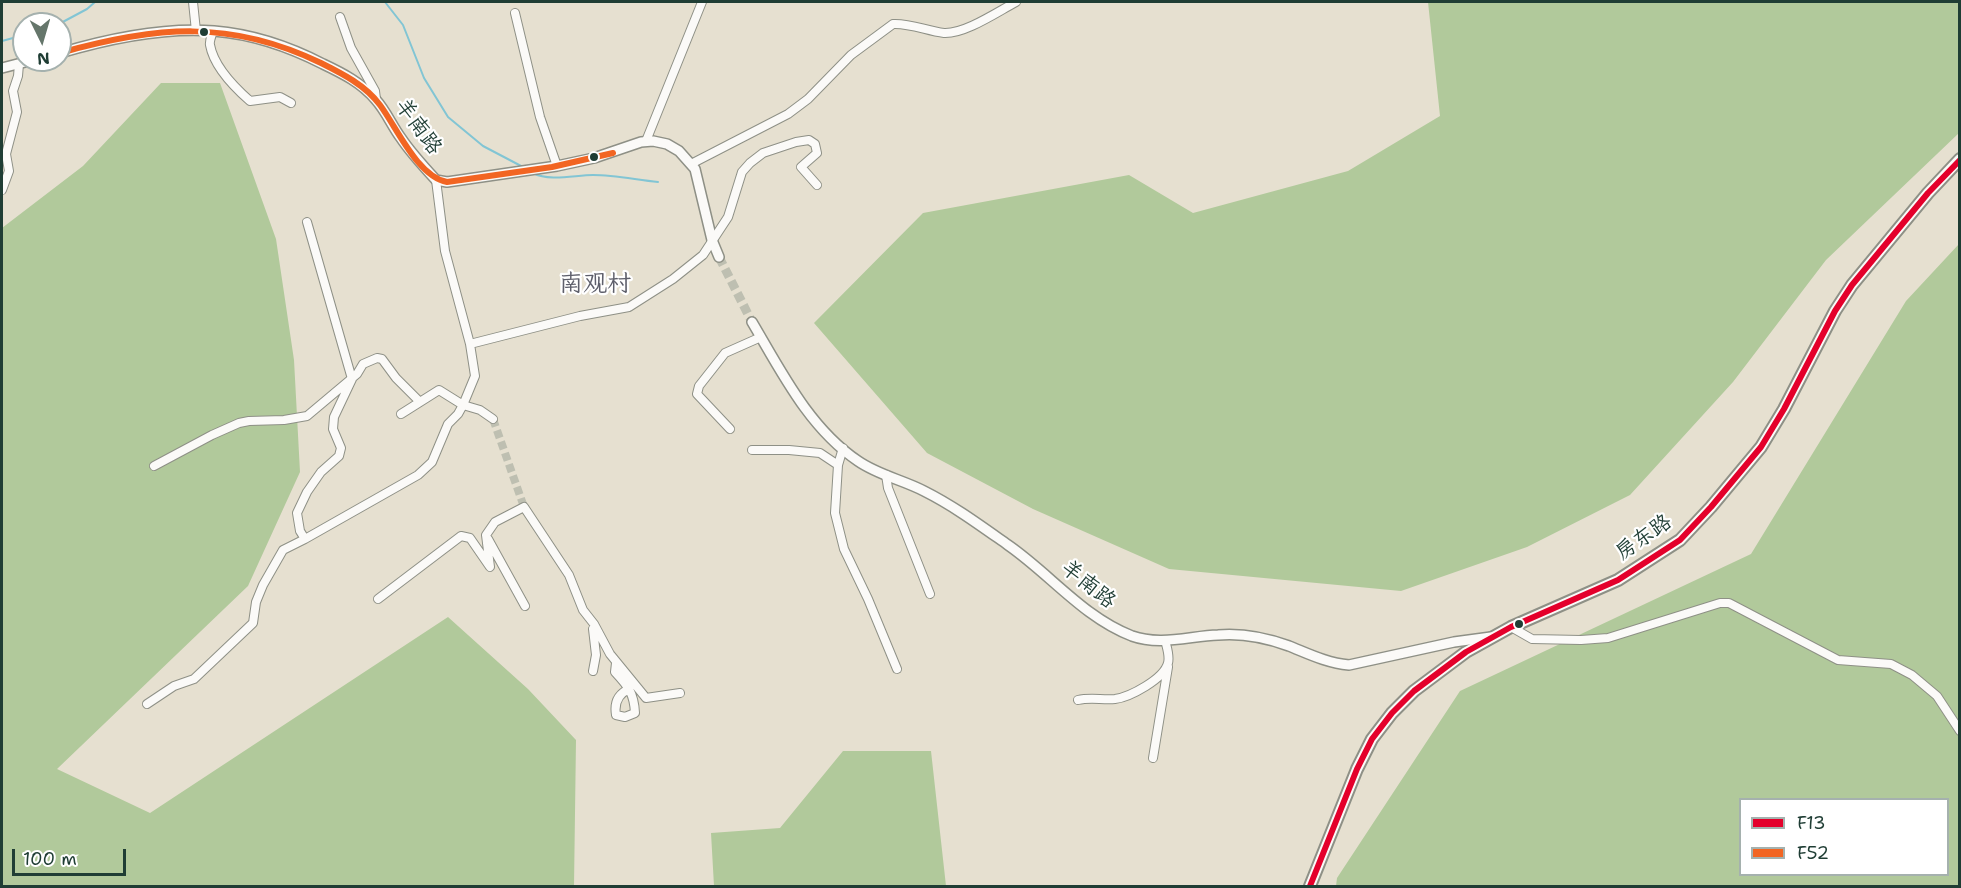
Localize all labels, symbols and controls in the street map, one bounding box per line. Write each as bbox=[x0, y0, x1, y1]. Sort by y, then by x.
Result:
north arrow bbox=[12, 12, 72, 72]
unlabelled marker bbox=[198, 26, 210, 38]
text: N bbox=[36, 47, 51, 69]
street label: 羊南路 bbox=[389, 94, 447, 160]
unlabelled marker bbox=[588, 151, 600, 163]
district label: 南观村 bbox=[559, 271, 631, 299]
street label: 房东路 bbox=[1611, 510, 1677, 566]
street label: 羊南路 bbox=[1056, 555, 1120, 615]
unlabelled marker bbox=[1513, 618, 1525, 630]
legend bbox=[1739, 798, 1949, 876]
text: F13 bbox=[1797, 811, 1826, 835]
scale bar bbox=[15, 837, 129, 875]
text: F52 bbox=[1797, 841, 1829, 865]
text: 100 m bbox=[23, 847, 77, 871]

